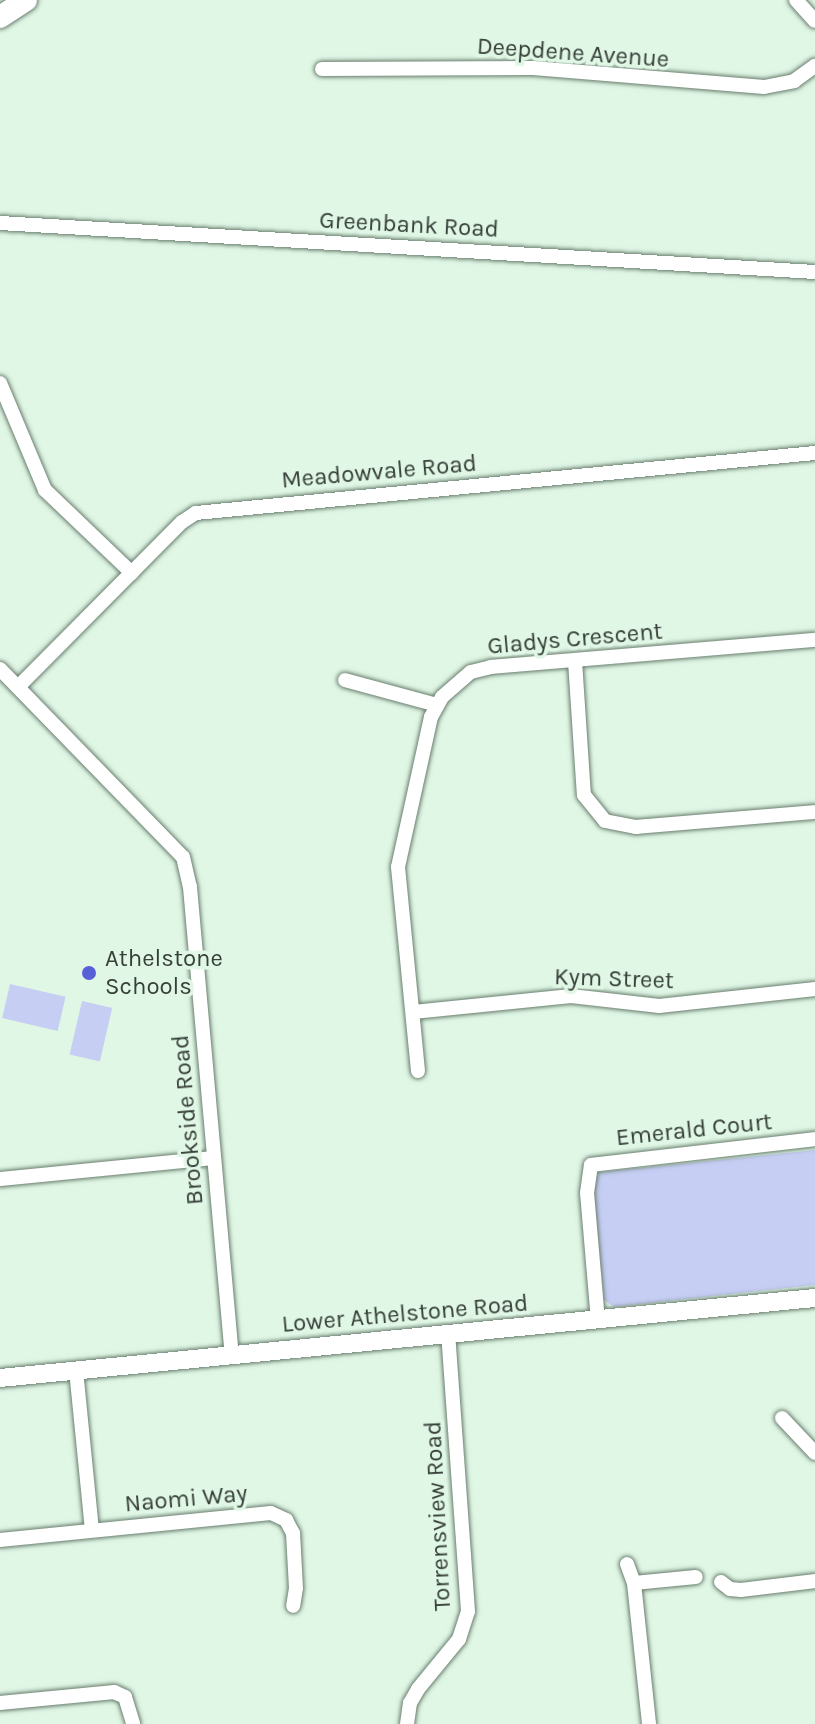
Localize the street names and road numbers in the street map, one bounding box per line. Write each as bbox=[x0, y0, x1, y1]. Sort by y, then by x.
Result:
street label: Deepdene Avenue bbox=[476, 32, 670, 74]
street label: Greenbank Road bbox=[319, 206, 499, 244]
street label: Meadowvale Road bbox=[280, 449, 478, 495]
street label: Gladys Crescent bbox=[486, 617, 664, 661]
street label: Kym Street bbox=[554, 963, 674, 995]
street label: Brookside Road bbox=[166, 1034, 210, 1206]
street label: Emerald Court bbox=[614, 1107, 774, 1153]
street label: Lower Athelstone Road bbox=[281, 1289, 529, 1339]
street label: Torrensview Road bbox=[419, 1420, 457, 1612]
street label: Naomi Way bbox=[123, 1479, 249, 1519]

